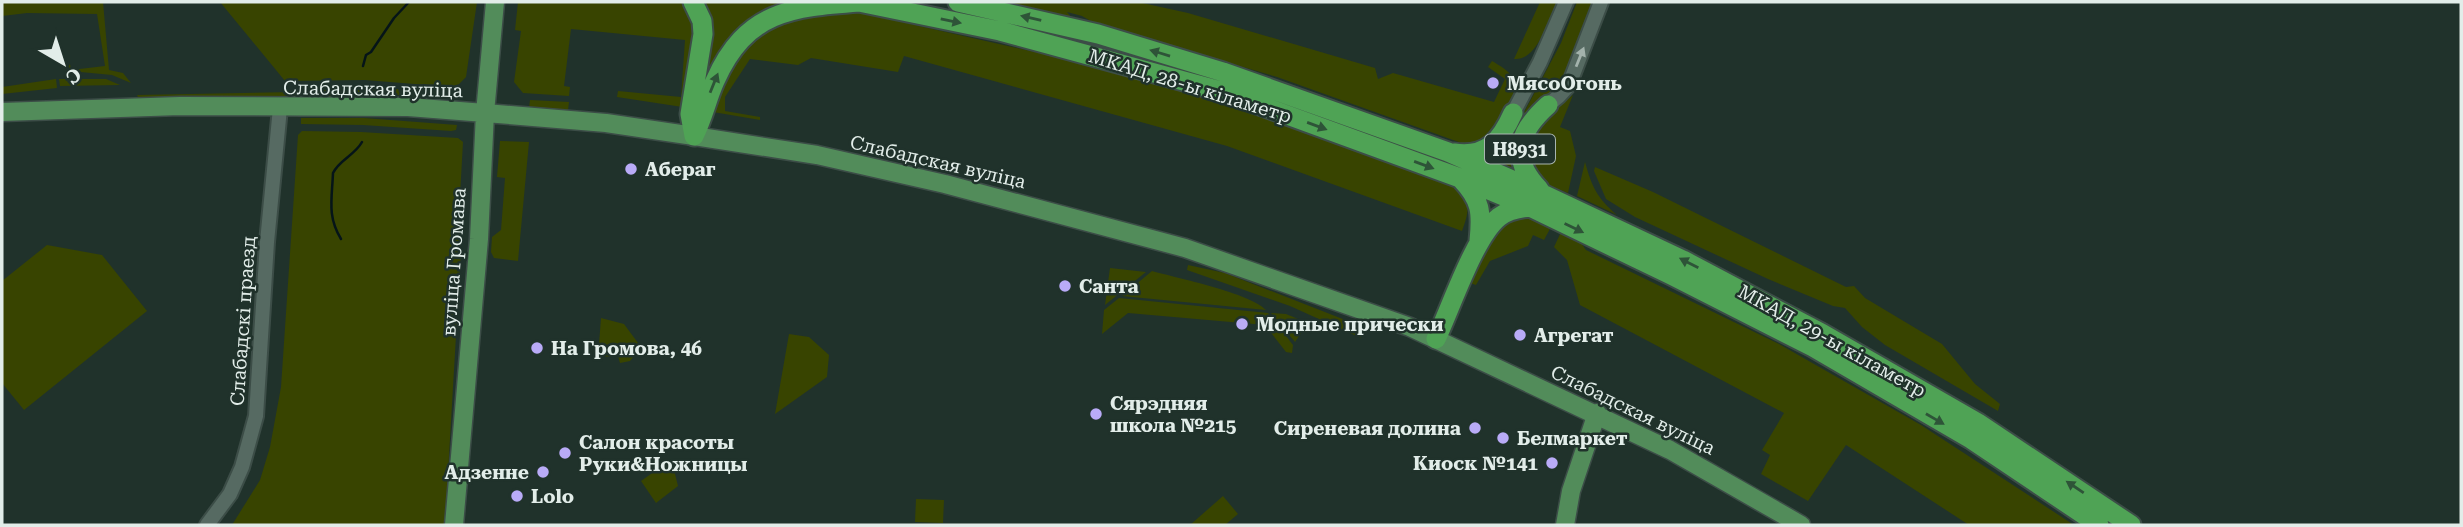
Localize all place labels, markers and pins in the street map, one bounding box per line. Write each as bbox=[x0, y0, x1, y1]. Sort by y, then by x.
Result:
place label: МясоОгонь bbox=[1507, 72, 1622, 95]
marker: МясоОгонь bbox=[1485, 75, 1501, 91]
place label: Абераг bbox=[645, 158, 716, 181]
marker: Абераг bbox=[623, 161, 639, 177]
place label: Санта bbox=[1079, 275, 1139, 298]
marker: Санта bbox=[1057, 278, 1073, 294]
place label: Модные прически bbox=[1256, 313, 1444, 336]
marker: Модные прически bbox=[1234, 316, 1250, 332]
place label: Агрегат bbox=[1534, 324, 1614, 347]
marker: Агрегат bbox=[1512, 327, 1528, 343]
place label: На Громова, 46 bbox=[551, 337, 702, 360]
marker: На Громова, 46 bbox=[529, 340, 545, 356]
place label: Сярэдняя школа №215 bbox=[1110, 392, 1237, 437]
marker: Сярэдняя школа №215 bbox=[1088, 406, 1104, 422]
place label: Сиреневая долина bbox=[1274, 417, 1461, 440]
marker: Сиреневая долина bbox=[1467, 420, 1483, 436]
place label: Белмаркет bbox=[1517, 427, 1628, 450]
marker: Белмаркет bbox=[1495, 430, 1511, 446]
place label: Салон красоты Руки&Ножницы bbox=[579, 431, 748, 476]
marker: Салон красоты Руки&Ножницы bbox=[557, 445, 573, 461]
place label: Киоск №141 bbox=[1413, 452, 1538, 475]
marker: Киоск №141 bbox=[1544, 455, 1560, 471]
place label: Адзенне bbox=[445, 461, 529, 484]
marker: Адзенне bbox=[535, 464, 551, 480]
place label: Lolo bbox=[531, 485, 574, 508]
marker: Lolo bbox=[509, 488, 525, 504]

